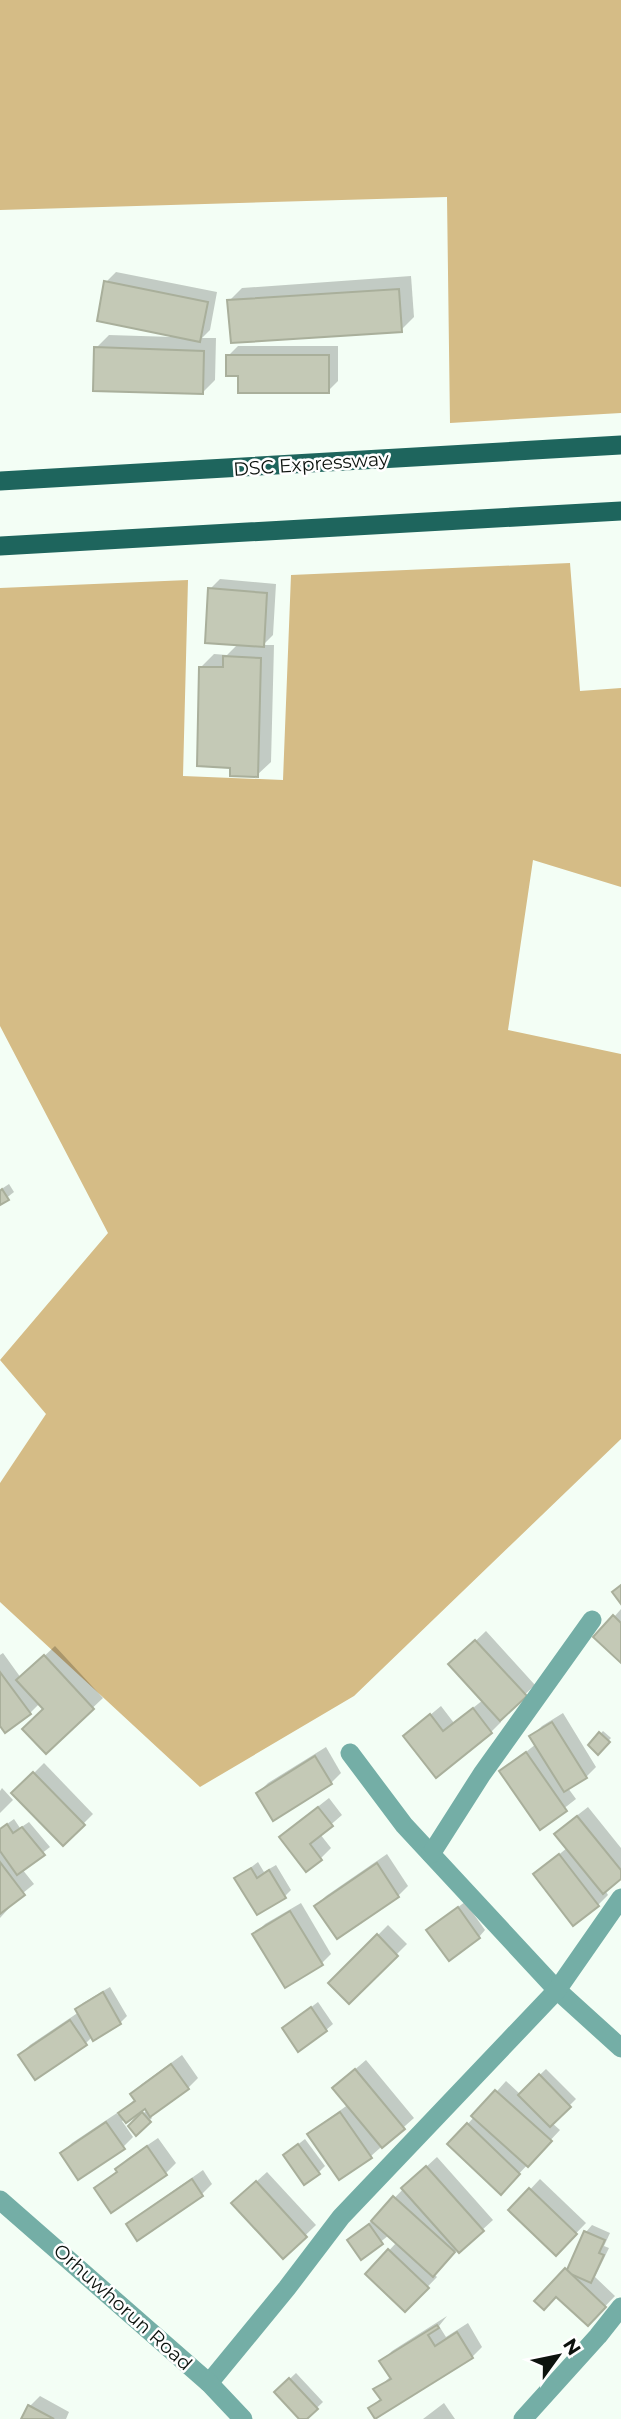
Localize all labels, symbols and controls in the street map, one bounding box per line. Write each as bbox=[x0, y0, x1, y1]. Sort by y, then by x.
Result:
street label: DSC Expressway bbox=[232, 447, 390, 481]
street label: Orhuwhorun Road bbox=[49, 2239, 197, 2375]
north arrow bbox=[523, 2321, 593, 2391]
text: N bbox=[558, 2334, 586, 2360]

